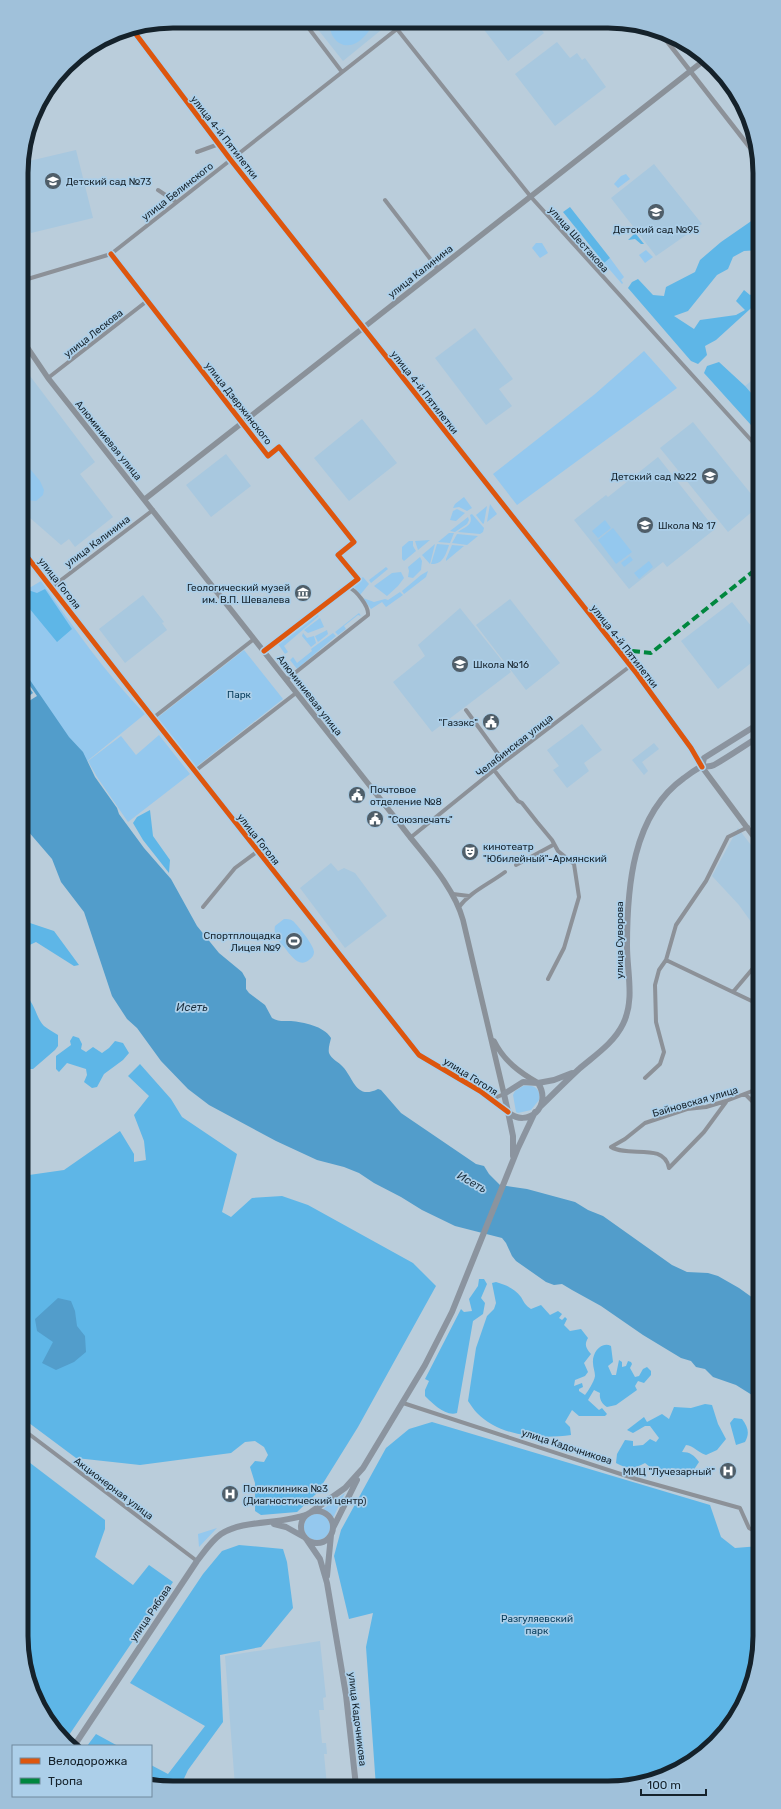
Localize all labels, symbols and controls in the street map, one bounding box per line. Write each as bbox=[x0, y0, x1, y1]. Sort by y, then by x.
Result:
street label: улица 4-й Пятилетки bbox=[188, 94, 261, 182]
street label: улица Белинского bbox=[139, 160, 216, 223]
school or university icon: Детский сад №73 bbox=[43, 171, 63, 191]
place label: Детский сад №73 bbox=[66, 176, 151, 188]
school or university icon: Детский сад №95 bbox=[646, 202, 666, 222]
street label: улица Шестакова bbox=[546, 204, 611, 275]
place label: Детский сад №95 bbox=[613, 224, 699, 236]
street label: улица Калинина bbox=[386, 243, 455, 301]
street label: улица Лескова bbox=[62, 307, 125, 360]
street label: улица 4-й Пятилетки bbox=[388, 349, 461, 437]
street label: улица Дзержинского bbox=[202, 360, 274, 447]
street label: Алюминиевая улица bbox=[72, 398, 144, 483]
school or university icon: Детский сад №22 bbox=[700, 466, 720, 486]
place label: Детский сад №22 bbox=[611, 471, 697, 483]
street label: улица Калинина bbox=[63, 513, 133, 570]
school or university icon: Школа № 17 bbox=[635, 515, 655, 535]
place label: Школа № 17 bbox=[658, 520, 716, 532]
street label: улица Гоголя bbox=[35, 555, 83, 612]
place label: Геологический музей им. В.П. Шевалева bbox=[187, 582, 290, 606]
museum icon: Геологический музей им. В.П. Шевалева bbox=[293, 583, 313, 603]
street label: улица 4-й Пятилетки bbox=[588, 603, 661, 691]
street label: Алюминиевая улица bbox=[274, 653, 344, 738]
school or university icon: Школа №16 bbox=[450, 654, 470, 674]
place label: Школа №16 bbox=[473, 659, 529, 671]
park label: Парк bbox=[227, 689, 252, 701]
street label: Челябинская улица bbox=[474, 712, 556, 780]
public building icon: "Газэкс" bbox=[481, 712, 501, 732]
place label: "Газэкс" bbox=[438, 717, 478, 729]
place label: Почтовое отделение №8 bbox=[370, 784, 442, 808]
public building icon: Почтовое отделение №8 bbox=[347, 785, 367, 805]
public building icon: "Союзпечать" bbox=[365, 809, 385, 829]
street label: улица Гоголя bbox=[234, 811, 282, 868]
place label: "Союзпечать" bbox=[388, 814, 453, 826]
place label: кинотеатр "Юбилейный"-Армянский bbox=[483, 841, 607, 865]
theatre icon: кинотеатр "Юбилейный"-Армянский bbox=[460, 842, 480, 862]
street label: улица Суворова bbox=[614, 901, 626, 979]
place label: Спортплощадка Лицея №9 bbox=[204, 930, 281, 954]
sports icon: Спортплощадка Лицея №9 bbox=[284, 931, 304, 951]
water label: Исеть bbox=[176, 1001, 208, 1014]
street label: улица Гоголя bbox=[441, 1055, 500, 1098]
street label: Байновская улица bbox=[651, 1084, 739, 1120]
water label: Исеть bbox=[455, 1169, 489, 1196]
street label: улица Кадочникова bbox=[520, 1427, 614, 1467]
street label: Акционерная улица bbox=[71, 1455, 155, 1522]
hospital icon: ММЦ "Лучезарный" bbox=[718, 1461, 738, 1481]
place label: ММЦ "Лучезарный" bbox=[623, 1466, 715, 1478]
place label: Поликлиника №3 (Диагностический центр) bbox=[243, 1483, 366, 1507]
hospital icon: Поликлиника №3 (Диагностический центр) bbox=[220, 1484, 240, 1504]
street label: улица Рябова bbox=[127, 1583, 174, 1644]
park label: Разгуляевский парк bbox=[501, 1613, 573, 1637]
street label: улица Кадочникова bbox=[345, 1671, 369, 1767]
legend bbox=[12, 1745, 152, 1797]
text: Велодорожка bbox=[48, 1754, 127, 1768]
scale bar bbox=[641, 1771, 706, 1797]
text: Тропа bbox=[48, 1774, 83, 1788]
text: 100 m bbox=[647, 1778, 681, 1792]

